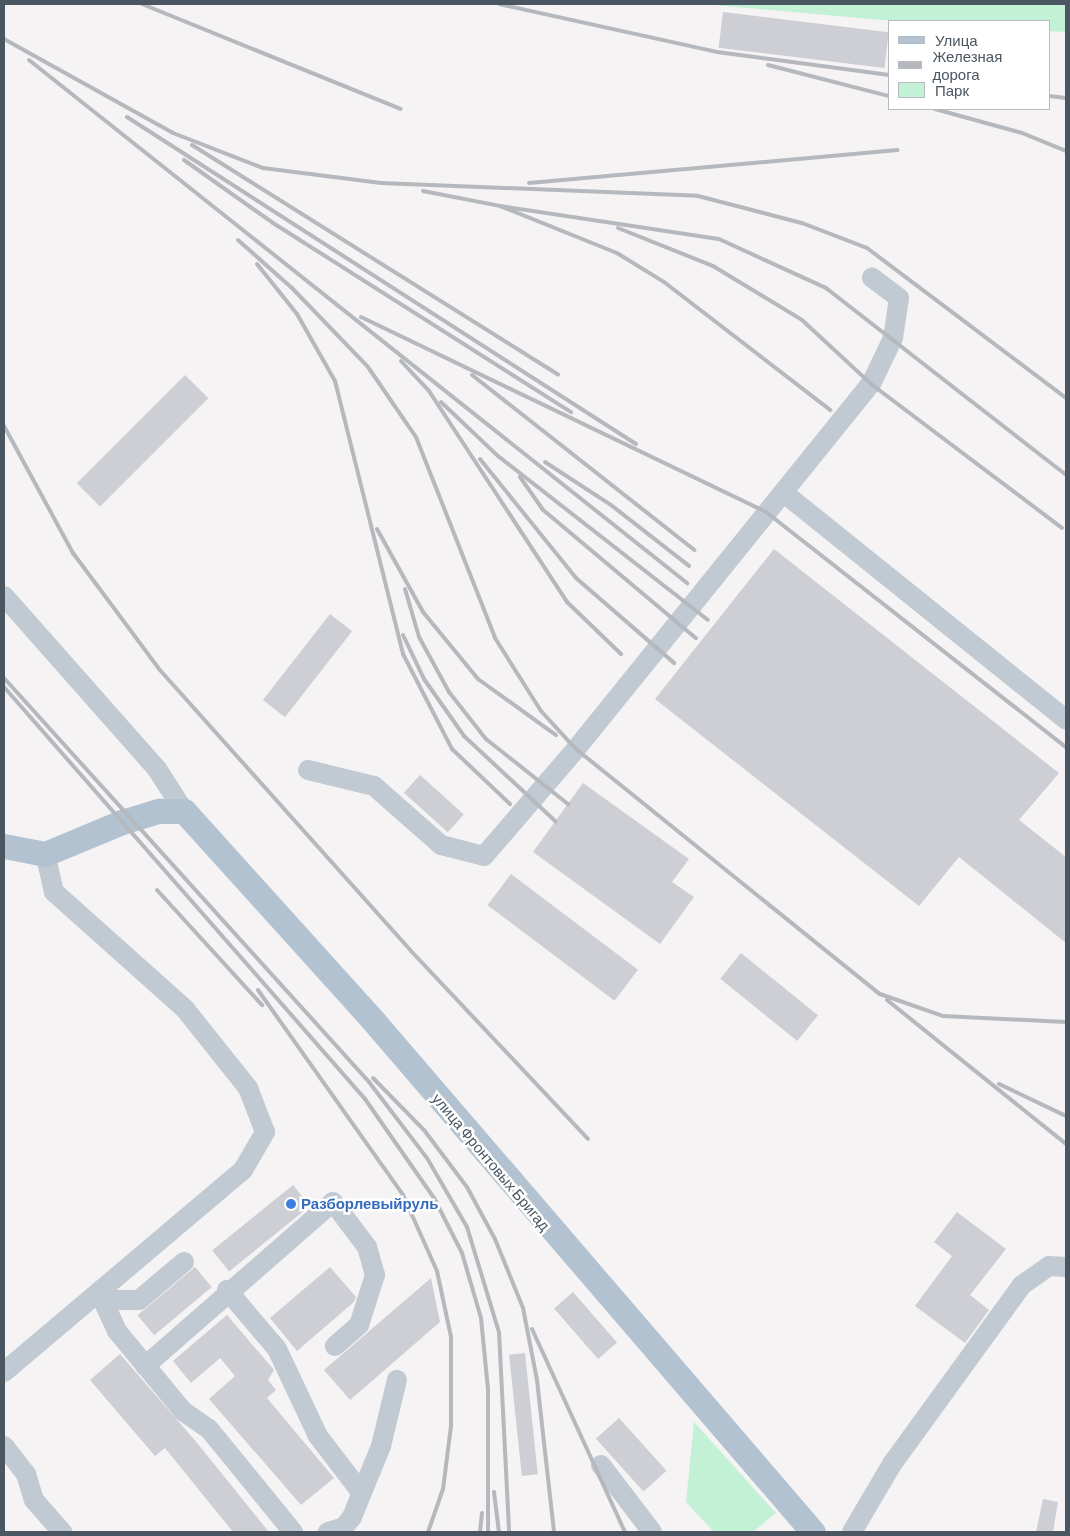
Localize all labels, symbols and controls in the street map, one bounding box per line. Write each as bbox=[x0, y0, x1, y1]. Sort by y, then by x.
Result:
legend bbox=[888, 20, 1050, 110]
text: Улица bbox=[935, 31, 978, 49]
text: Железная дорога bbox=[932, 47, 1002, 83]
text: Парк bbox=[935, 81, 969, 99]
street label: улица Фронтовых Бригад bbox=[428, 1090, 554, 1234]
place label: Разборлевыйруль bbox=[301, 1195, 438, 1213]
marker: Разборлевыйруль bbox=[285, 1198, 297, 1210]

